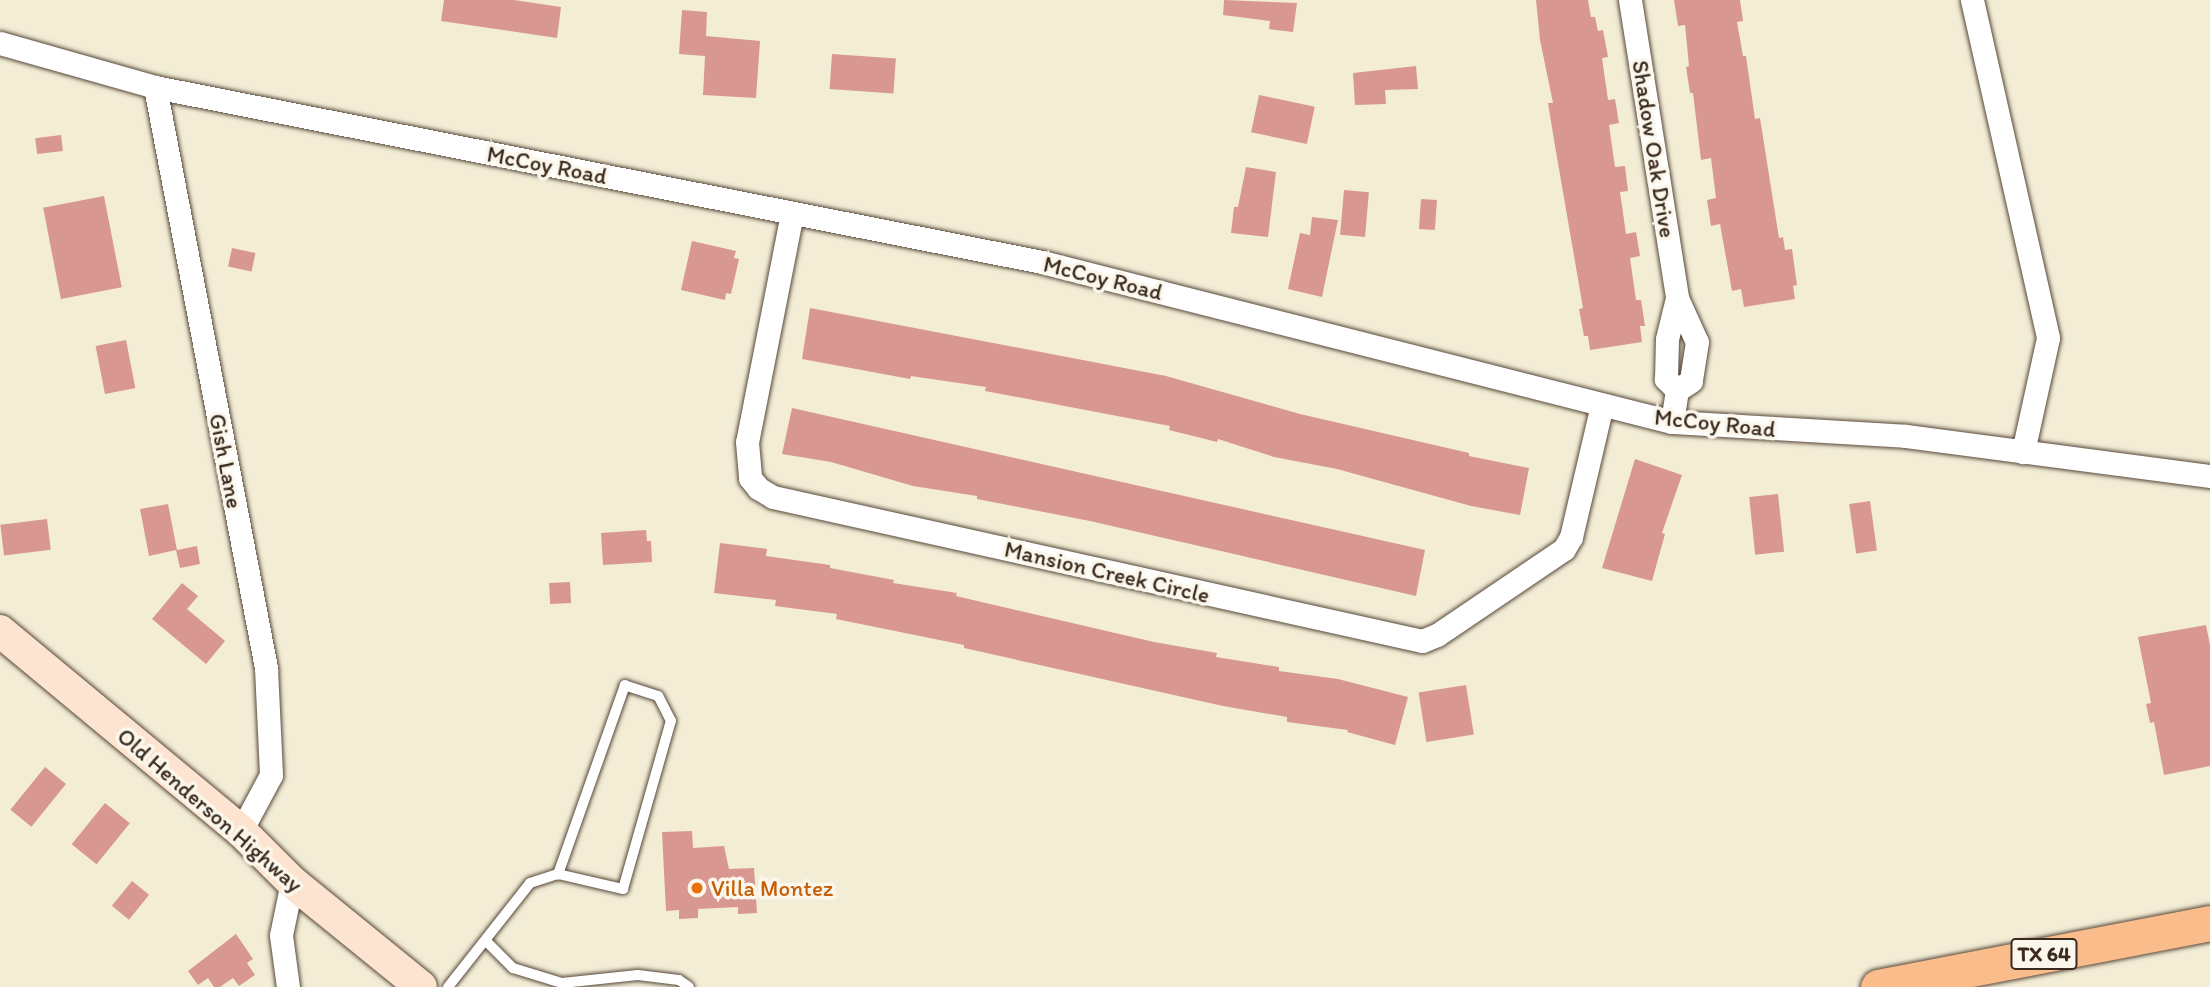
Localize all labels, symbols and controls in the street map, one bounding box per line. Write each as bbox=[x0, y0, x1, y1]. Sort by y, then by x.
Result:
street label: Shadow Oak Drive bbox=[1626, 58, 1682, 240]
street label: McCoy Road bbox=[485, 140, 609, 190]
street label: McCoy Road bbox=[1041, 250, 1165, 306]
street label: McCoy Road bbox=[1653, 403, 1777, 443]
street label: Gish Lane bbox=[203, 411, 249, 511]
street label: Mansion Creek Circle bbox=[1002, 535, 1212, 609]
street label: Old Henderson Highway bbox=[112, 722, 308, 898]
place label: Villa Montez bbox=[711, 874, 833, 902]
marker: Villa Montez bbox=[689, 880, 705, 896]
road number: TX 64 bbox=[2009, 936, 2079, 972]

